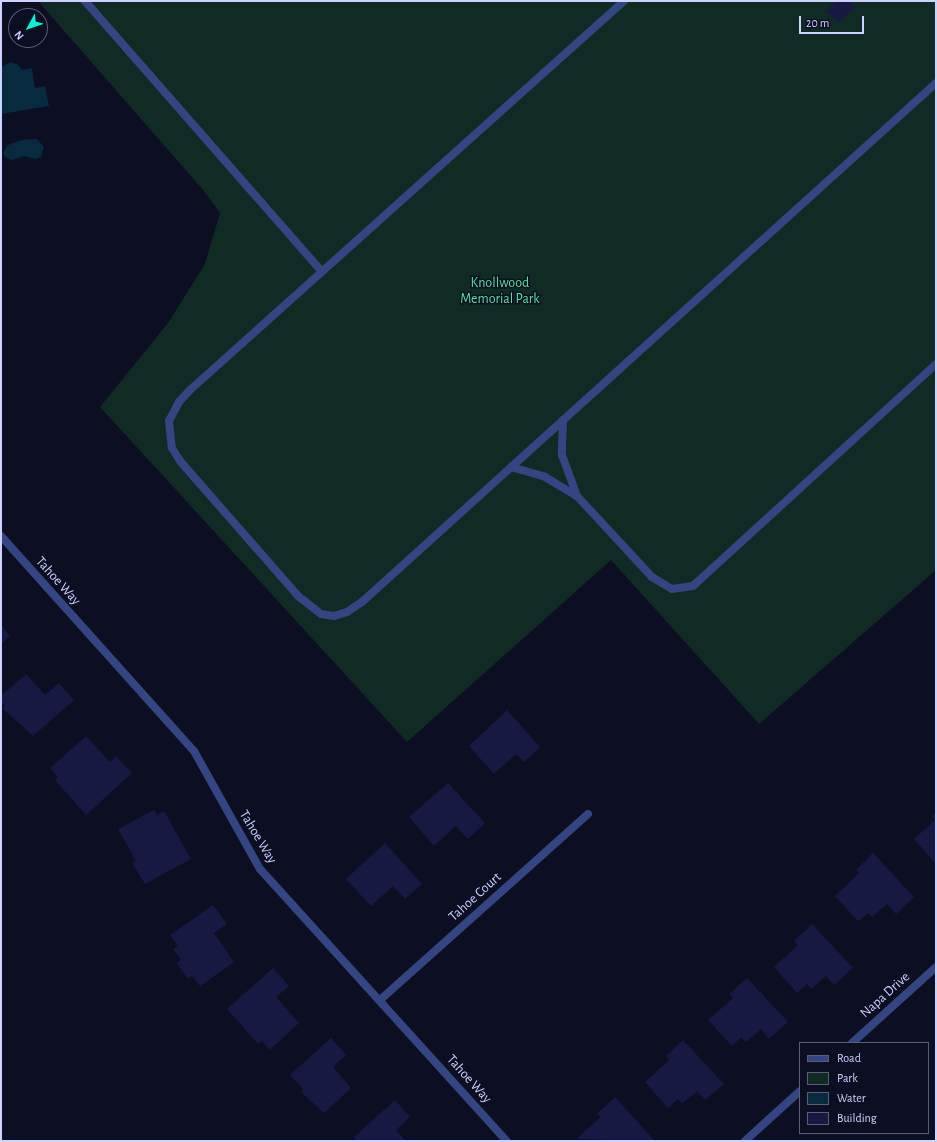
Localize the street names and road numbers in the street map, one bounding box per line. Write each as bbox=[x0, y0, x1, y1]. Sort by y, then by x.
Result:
street label: Tahoe Way bbox=[32, 553, 84, 609]
street label: Tahoe Way bbox=[236, 807, 280, 867]
street label: Tahoe Court bbox=[445, 869, 505, 925]
street label: Napa Drive bbox=[857, 968, 913, 1022]
street label: Tahoe Way bbox=[443, 1051, 495, 1107]

